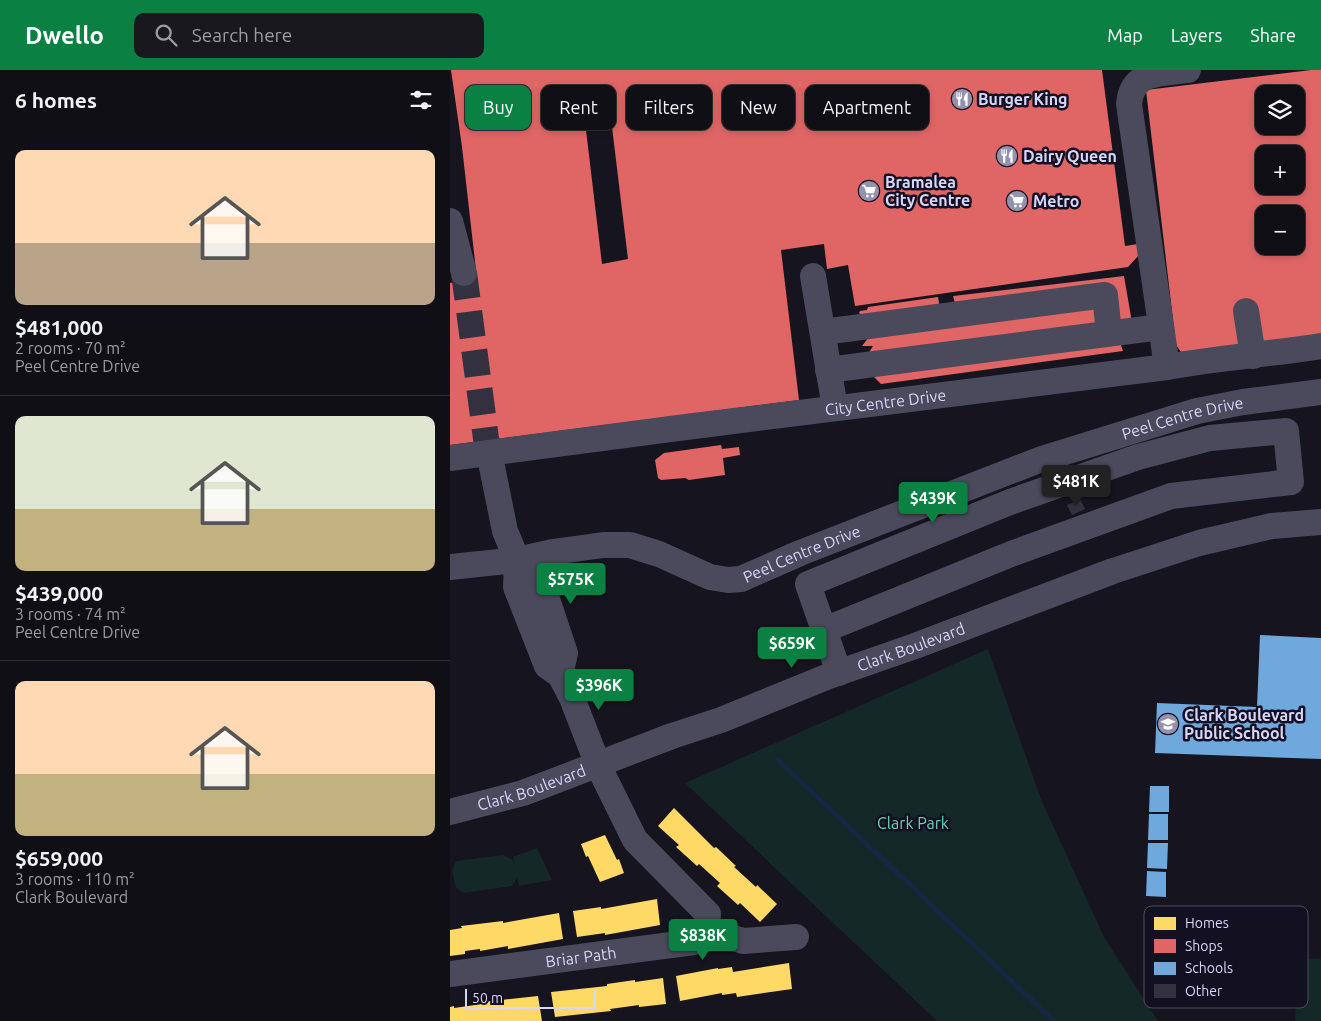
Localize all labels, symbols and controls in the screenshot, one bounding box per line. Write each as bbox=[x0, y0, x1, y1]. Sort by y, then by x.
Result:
search box bbox=[134, 13, 484, 58]
icon: search bbox=[152, 21, 180, 49]
text: Dwello bbox=[25, 22, 104, 49]
text: Search here bbox=[192, 24, 292, 46]
text: Map bbox=[1107, 25, 1143, 45]
text: Layers bbox=[1171, 25, 1222, 45]
text: Share bbox=[1250, 25, 1296, 45]
chip: Buy bbox=[465, 85, 531, 130]
chip: Rent bbox=[541, 85, 616, 130]
chip: Filters bbox=[626, 85, 712, 130]
chip: New bbox=[722, 85, 795, 130]
chip: Apartment bbox=[805, 85, 929, 130]
map controls bbox=[1255, 85, 1305, 255]
button: layers bbox=[1255, 85, 1305, 135]
icon: filters bbox=[407, 86, 435, 114]
restaurant icon: Burger King bbox=[950, 87, 974, 111]
text: 6 homes bbox=[15, 88, 97, 112]
place label: Burger King bbox=[978, 90, 1068, 108]
restaurant icon: Dairy Queen bbox=[995, 144, 1019, 168]
button: + bbox=[1255, 145, 1305, 195]
place label: Dairy Queen bbox=[1023, 147, 1117, 165]
place label: Bramalea City Centre bbox=[885, 173, 970, 209]
supermarket icon: Bramalea City Centre bbox=[857, 179, 881, 203]
icon: home bbox=[180, 183, 270, 273]
supermarket icon: Metro bbox=[1005, 189, 1029, 213]
place label: Metro bbox=[1033, 192, 1079, 210]
button: − bbox=[1255, 205, 1305, 255]
text: $481,000 bbox=[15, 315, 103, 339]
text: 2 rooms · 70 m² bbox=[15, 339, 126, 357]
text: Peel Centre Drive bbox=[15, 357, 140, 375]
street label: City Centre Drive bbox=[824, 386, 947, 419]
street label: Peel Centre Drive bbox=[1120, 393, 1245, 443]
icon: home bbox=[180, 448, 270, 538]
pin: $481K bbox=[1041, 464, 1111, 507]
text: $481K bbox=[1053, 472, 1099, 490]
pin: $439K bbox=[898, 482, 968, 524]
text: $439K bbox=[910, 489, 956, 507]
street label: Peel Centre Drive bbox=[740, 521, 863, 586]
pin: $575K bbox=[536, 562, 606, 605]
text: $575K bbox=[548, 570, 594, 588]
text: $439,000 bbox=[15, 581, 103, 605]
text: 3 rooms · 74 m² bbox=[15, 605, 126, 623]
street label: Clark Boulevard bbox=[855, 619, 967, 675]
text: Peel Centre Drive bbox=[15, 623, 140, 641]
pin: $659K bbox=[757, 626, 827, 669]
text: $659K bbox=[769, 634, 815, 652]
pin: $396K bbox=[564, 668, 634, 711]
text: $396K bbox=[576, 676, 622, 694]
place label: Clark Boulevard Public School bbox=[1184, 706, 1304, 742]
school or university icon: Clark Boulevard Public School bbox=[1156, 712, 1180, 736]
icon: home bbox=[180, 713, 270, 803]
street label: Clark Boulevard bbox=[475, 761, 588, 814]
park label: Clark Park bbox=[877, 814, 949, 832]
text: $659,000 bbox=[15, 846, 103, 870]
text: 3 rooms · 110 m² bbox=[15, 870, 135, 888]
text: Clark Boulevard bbox=[15, 888, 128, 906]
legend bbox=[1144, 906, 1308, 1008]
text: Homes bbox=[1185, 915, 1229, 931]
pin: $838K bbox=[668, 918, 738, 961]
text: $838K bbox=[680, 926, 726, 944]
text: Shops bbox=[1185, 938, 1223, 954]
street label: Briar Path bbox=[544, 943, 617, 970]
text: Schools bbox=[1185, 960, 1233, 976]
text: Other bbox=[1185, 983, 1223, 999]
scale bar bbox=[465, 986, 596, 1009]
text: 50 m bbox=[472, 990, 503, 1006]

